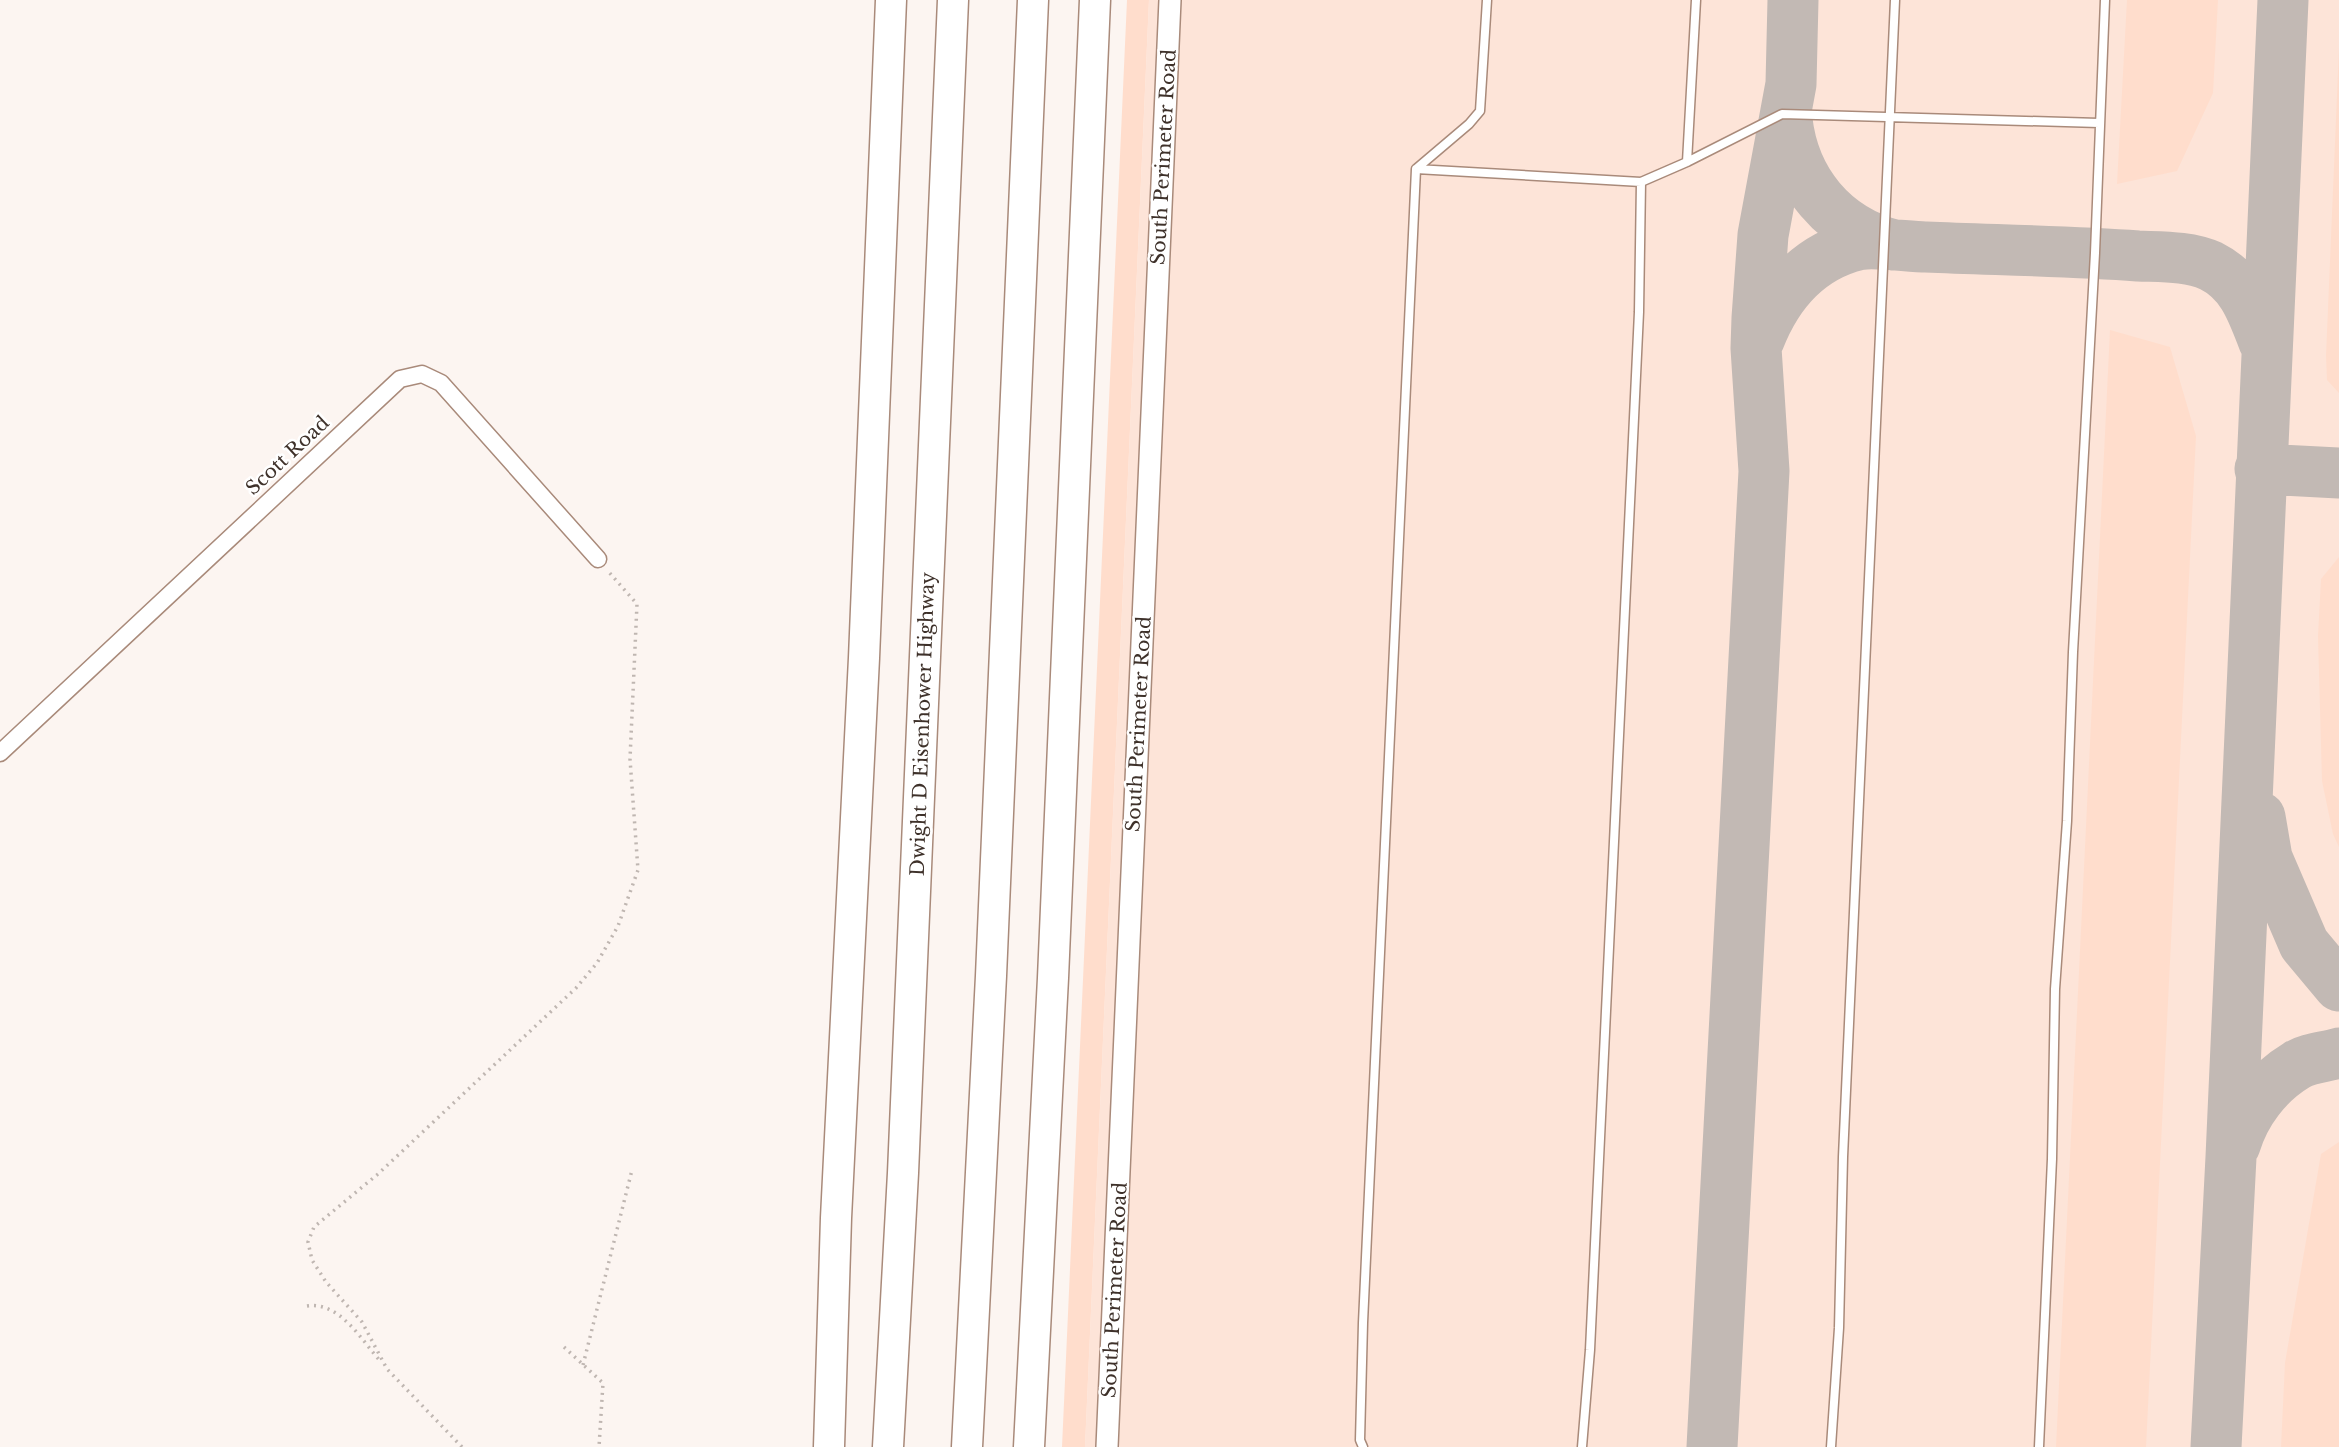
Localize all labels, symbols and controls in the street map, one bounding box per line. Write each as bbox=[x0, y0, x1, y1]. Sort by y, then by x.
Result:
street label: South Perimeter Road bbox=[1146, 48, 1181, 265]
street label: Scott Road bbox=[241, 411, 334, 500]
street label: Dwight D Eisenhower Highway bbox=[906, 572, 939, 876]
street label: South Perimeter Road bbox=[1121, 615, 1156, 832]
street label: South Perimeter Road bbox=[1097, 1181, 1132, 1398]

